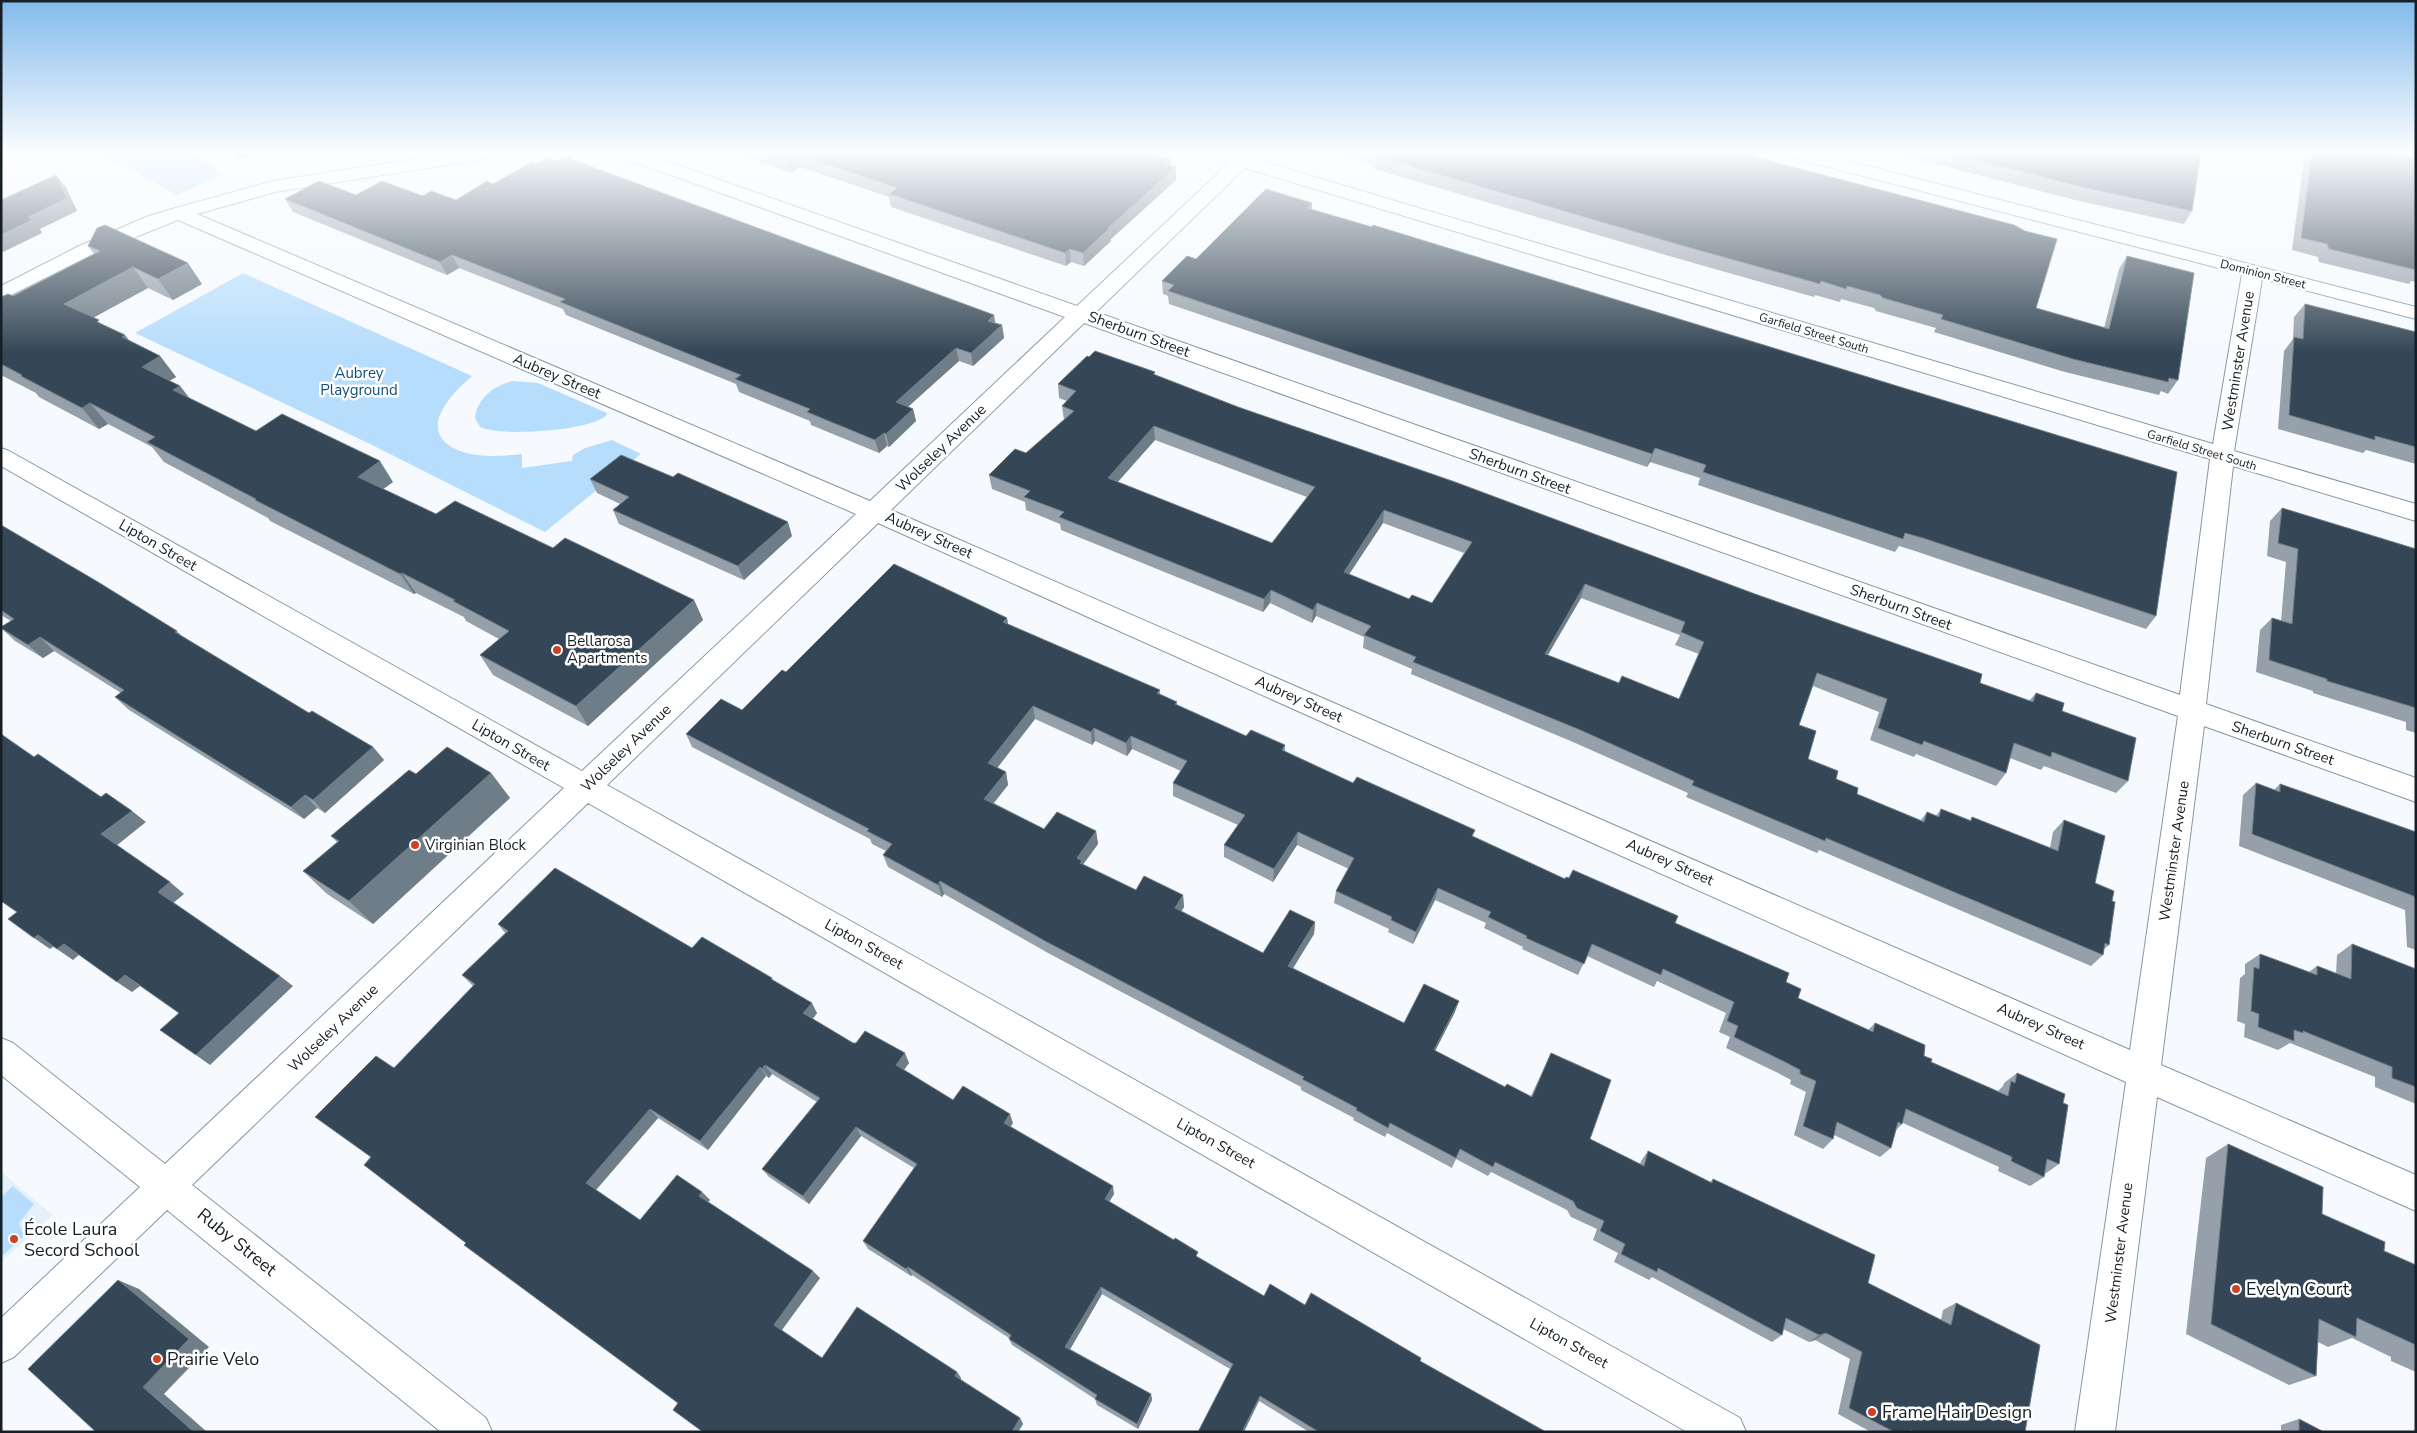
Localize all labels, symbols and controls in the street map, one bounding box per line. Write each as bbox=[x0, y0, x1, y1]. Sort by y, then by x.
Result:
street label: Dominion Street bbox=[2219, 256, 2308, 293]
street label: Westminster Avenue bbox=[2217, 290, 2259, 432]
street label: Sherburn Street bbox=[1085, 306, 1193, 362]
street label: Garfield Street South bbox=[1757, 309, 1871, 357]
street label: Aubrey Street bbox=[510, 348, 605, 404]
park label: Aubrey Playground bbox=[320, 363, 398, 400]
street label: Wolseley Avenue bbox=[891, 400, 991, 496]
street label: Garfield Street South bbox=[2145, 426, 2259, 474]
street label: Sherburn Street bbox=[1466, 443, 1574, 499]
street label: Aubrey Street bbox=[882, 507, 977, 564]
street label: Lipton Street bbox=[115, 515, 201, 576]
street label: Sherburn Street bbox=[1847, 579, 1955, 635]
place label: Bellarosa Apartments bbox=[567, 631, 647, 668]
marker: Bellarosa Apartments bbox=[551, 644, 563, 656]
street label: Aubrey Street bbox=[1252, 671, 1347, 728]
street label: Wolseley Avenue bbox=[576, 700, 676, 796]
street label: Lipton Street bbox=[468, 715, 554, 776]
street label: Sherburn Street bbox=[2229, 716, 2338, 770]
street label: Westminster Avenue bbox=[2154, 780, 2194, 922]
street label: Aubrey Street bbox=[1623, 834, 1718, 891]
place label: Virginian Block bbox=[424, 835, 526, 855]
marker: Virginian Block bbox=[409, 839, 421, 851]
street label: Lipton Street bbox=[821, 914, 908, 974]
street label: Wolseley Avenue bbox=[283, 980, 383, 1076]
street label: Aubrey Street bbox=[1994, 998, 2089, 1055]
street label: Lipton Street bbox=[1173, 1113, 1260, 1173]
street label: Westminster Avenue bbox=[2100, 1182, 2138, 1324]
street label: Ruby Street bbox=[192, 1203, 282, 1282]
place label: École Laura Secord School bbox=[24, 1217, 140, 1262]
marker: École Laura Secord School bbox=[8, 1233, 20, 1245]
place label: Evelyn Court bbox=[2246, 1277, 2350, 1301]
marker: Evelyn Court bbox=[2230, 1283, 2242, 1295]
street label: Lipton Street bbox=[1526, 1313, 1613, 1373]
place label: Prairie Velo bbox=[167, 1347, 259, 1371]
marker: Prairie Velo bbox=[151, 1353, 163, 1365]
place label: Frame Hair Design bbox=[1882, 1400, 2032, 1424]
marker: Frame Hair Design bbox=[1866, 1406, 1878, 1418]

